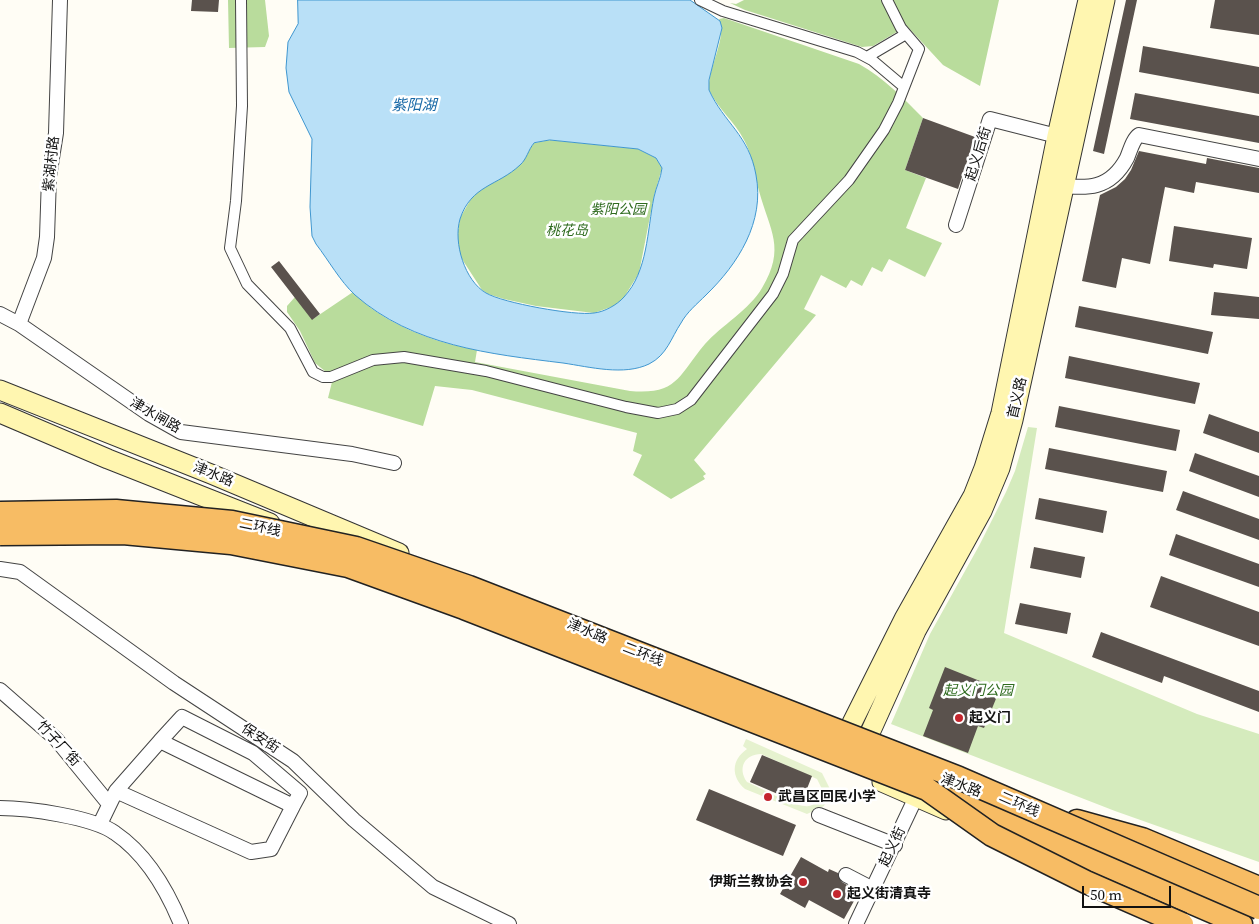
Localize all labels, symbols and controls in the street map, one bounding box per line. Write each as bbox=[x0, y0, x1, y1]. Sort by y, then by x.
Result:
water label: 紫阳湖 bbox=[392, 97, 436, 115]
street label: 起义后街 bbox=[963, 125, 995, 183]
street label: 紫湖村路 bbox=[41, 135, 63, 193]
park label: 紫阳公园 bbox=[590, 202, 646, 218]
park label: 桃花岛 bbox=[546, 223, 588, 239]
street label: 首义路 bbox=[1005, 376, 1031, 420]
street label: 津水闸路 bbox=[127, 395, 183, 437]
street label: 津水路 bbox=[190, 459, 236, 491]
street label: 二环线 bbox=[238, 515, 282, 541]
street label: 津水路 bbox=[564, 616, 610, 648]
street label: 二环线 bbox=[620, 640, 666, 670]
park label: 起义门公园 bbox=[943, 683, 1013, 699]
place label: 起义门 bbox=[969, 710, 1011, 726]
marker: 起义门 bbox=[953, 712, 965, 724]
street label: 竹子厂街 bbox=[33, 718, 83, 770]
street label: 保安街 bbox=[238, 721, 282, 757]
street label: 津水路 bbox=[938, 771, 984, 801]
place label: 武昌区回民小学 bbox=[778, 789, 876, 805]
street label: 二环线 bbox=[996, 789, 1042, 821]
marker: 武昌区回民小学 bbox=[762, 791, 774, 803]
street label: 起义街 bbox=[877, 824, 909, 870]
place label: 伊斯兰教协会 bbox=[709, 874, 793, 890]
marker: 伊斯兰教协会 bbox=[797, 876, 809, 888]
scale bar bbox=[1084, 876, 1173, 908]
text: 50 m bbox=[1090, 884, 1122, 905]
place label: 起义街清真寺 bbox=[847, 886, 931, 902]
marker: 起义街清真寺 bbox=[831, 888, 843, 900]

